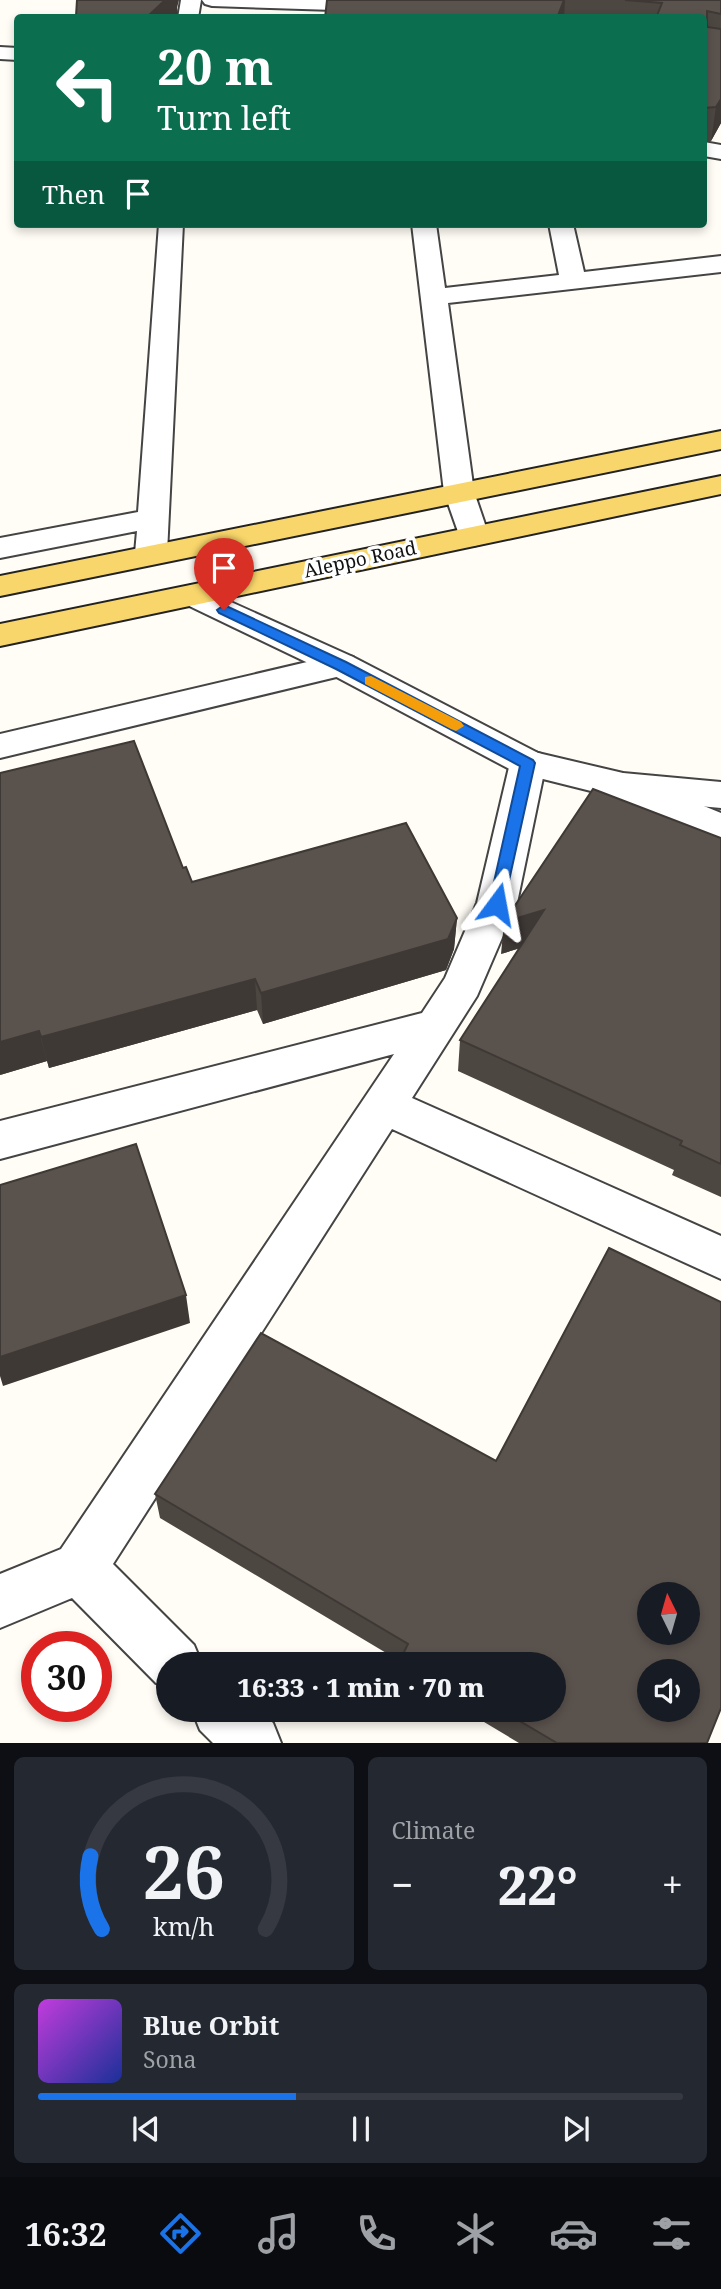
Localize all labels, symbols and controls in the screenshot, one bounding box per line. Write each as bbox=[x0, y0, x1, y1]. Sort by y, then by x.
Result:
text: 20 m bbox=[157, 33, 273, 99]
icon: left bbox=[42, 42, 133, 133]
text: Turn left bbox=[157, 96, 291, 139]
icon: arrive bbox=[119, 175, 157, 213]
text: Then bbox=[42, 176, 105, 212]
street label: Aleppo Road bbox=[301, 534, 419, 584]
pin bbox=[194, 538, 254, 610]
icon: arrive bbox=[205, 549, 243, 587]
position arrow bbox=[460, 867, 534, 941]
north arrow bbox=[637, 1582, 700, 1645]
map controls bbox=[637, 1582, 700, 1722]
speed limit sign: 30 bbox=[21, 1631, 112, 1722]
button: sound bbox=[637, 1659, 700, 1722]
text: 16:33 · 1 min · 70 m bbox=[237, 1669, 485, 1705]
text: Climate bbox=[392, 1814, 475, 1846]
text: 26 bbox=[143, 1822, 225, 1921]
text: 22° bbox=[498, 1849, 578, 1920]
text: − bbox=[392, 1858, 414, 1910]
text: + bbox=[662, 1858, 683, 1910]
text: km/h bbox=[153, 1909, 215, 1943]
text: Blue Orbit bbox=[143, 2007, 279, 2043]
text: Sona bbox=[143, 2043, 197, 2075]
icon: previous bbox=[127, 2110, 165, 2148]
icon: pause bbox=[342, 2110, 380, 2148]
icon: next bbox=[557, 2110, 595, 2148]
icon: directions bbox=[156, 2209, 205, 2258]
icon: music bbox=[254, 2209, 303, 2258]
icon: phone bbox=[352, 2209, 401, 2258]
icon: climate bbox=[451, 2209, 500, 2258]
icon: car bbox=[549, 2209, 598, 2258]
icon: filters bbox=[647, 2209, 696, 2258]
text: 16:32 bbox=[25, 2212, 107, 2255]

